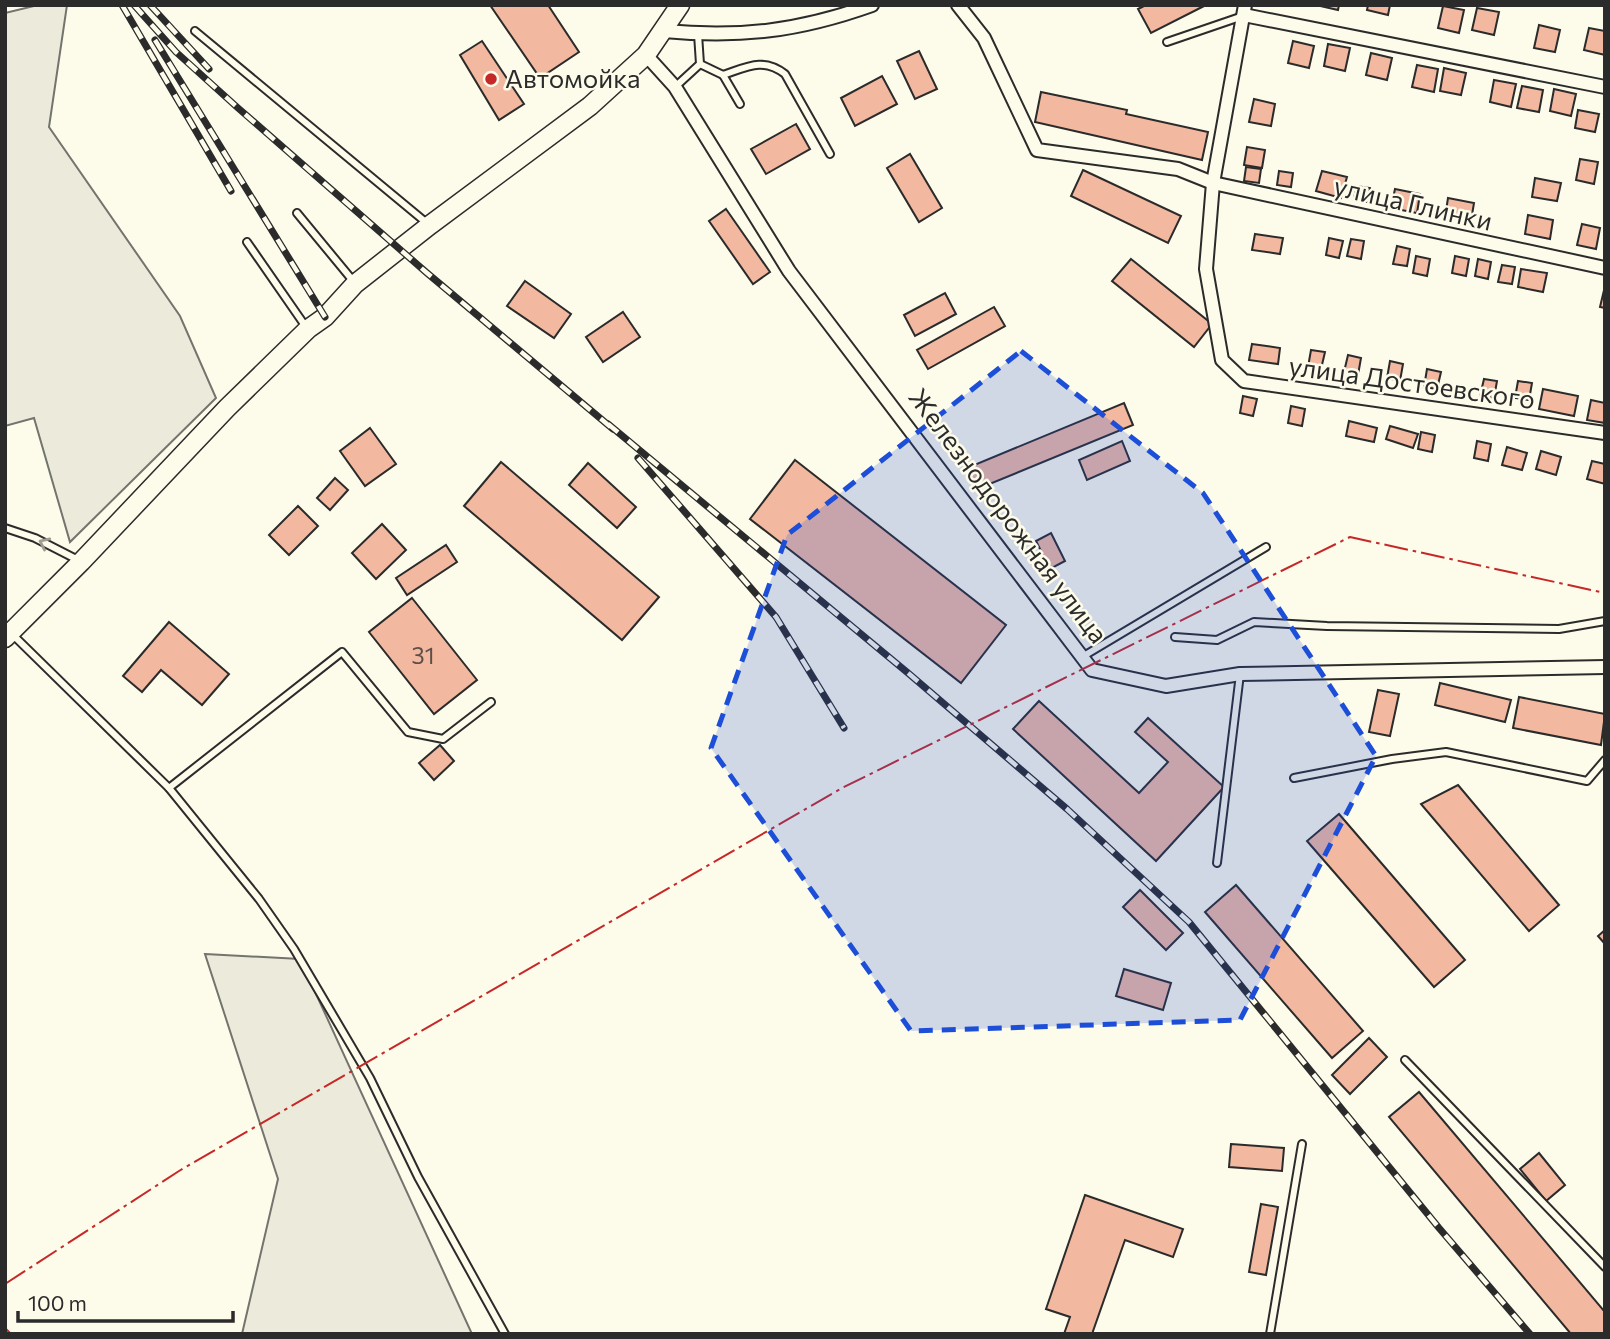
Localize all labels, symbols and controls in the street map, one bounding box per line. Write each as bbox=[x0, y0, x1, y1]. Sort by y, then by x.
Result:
place label: Автомойка bbox=[505, 62, 641, 93]
marker: Автомойка bbox=[483, 71, 499, 87]
street label: улица Глинки bbox=[1331, 169, 1496, 236]
street label: улица Достоевского bbox=[1287, 349, 1537, 414]
street label: Железнодорожная улица bbox=[903, 382, 1115, 648]
one-way arrow bbox=[39, 537, 51, 551]
house number: 31 bbox=[412, 641, 434, 669]
scale bar bbox=[18, 1280, 233, 1324]
text: 100 m bbox=[28, 1290, 87, 1315]

